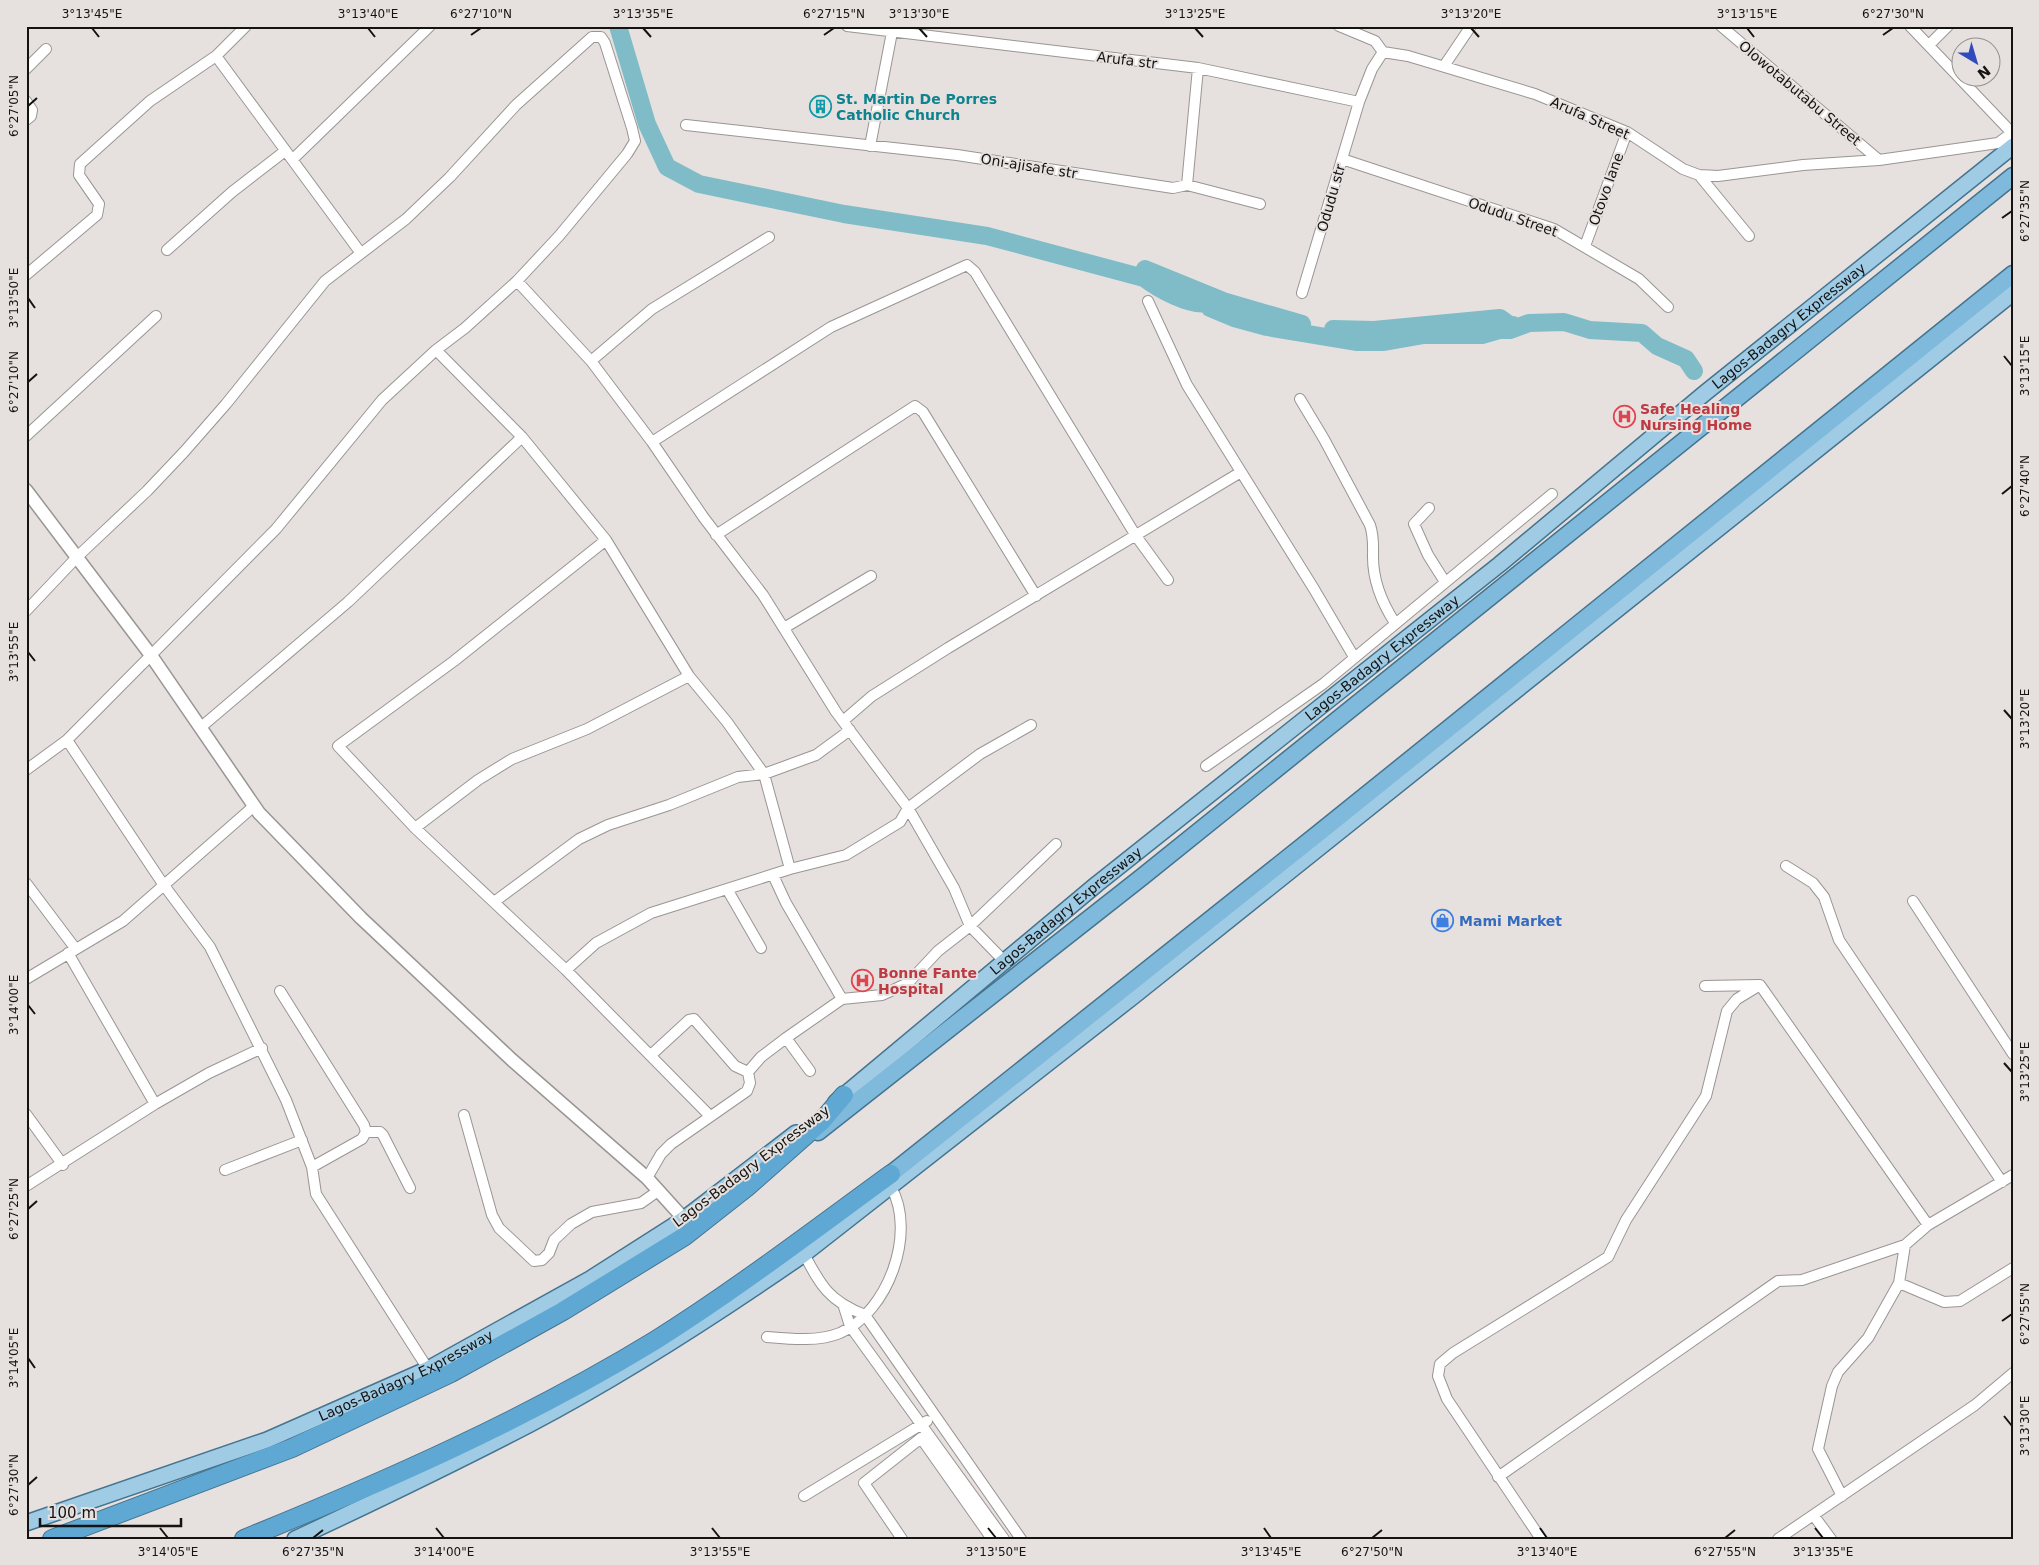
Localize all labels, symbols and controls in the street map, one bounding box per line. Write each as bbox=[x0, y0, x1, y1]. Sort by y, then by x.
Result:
text: 3°13'45"E bbox=[62, 7, 122, 21]
text: 3°13'40"E bbox=[338, 7, 398, 21]
text: 6°27'10"N bbox=[450, 7, 512, 21]
text: 3°13'35"E bbox=[613, 7, 673, 21]
text: 6°27'15"N bbox=[803, 7, 865, 21]
text: 3°13'30"E bbox=[889, 7, 949, 21]
text: 3°13'25"E bbox=[1165, 7, 1225, 21]
text: 3°13'20"E bbox=[1441, 7, 1501, 21]
text: 3°13'15"E bbox=[1717, 7, 1777, 21]
text: 6°27'30"N bbox=[1862, 7, 1924, 21]
street label: Olowotabutabu Street bbox=[1736, 37, 1865, 149]
north arrow bbox=[1952, 38, 2002, 88]
street label: Arufa str bbox=[1096, 48, 1158, 72]
text: N bbox=[1974, 62, 1994, 82]
text: 6°27'05"N bbox=[7, 75, 21, 137]
place label: St. Martin De Porres Catholic Church bbox=[836, 91, 997, 123]
street label: Arufa Street bbox=[1548, 93, 1632, 143]
building icon: St. Martin De Porres Catholic Church bbox=[808, 95, 832, 119]
street label: Oni-ajisafe str bbox=[980, 150, 1079, 182]
street label: Otovo lane bbox=[1585, 150, 1627, 228]
street label: Odudu str bbox=[1314, 162, 1348, 234]
text: 6°27'35"N bbox=[2018, 180, 2032, 242]
street label: Odudu Street bbox=[1466, 194, 1560, 240]
street label: Lagos-Badagry Expressway bbox=[1709, 260, 1869, 392]
text: 3°13'50"E bbox=[7, 268, 21, 328]
text: 3°13'15"E bbox=[2018, 336, 2032, 396]
text: 6°27'10"N bbox=[7, 351, 21, 413]
place label: Safe Healing Nursing Home bbox=[1640, 401, 1752, 433]
hospital icon: Safe Healing Nursing Home bbox=[1612, 405, 1636, 429]
text: 6°27'40"N bbox=[2018, 455, 2032, 517]
street label: Lagos-Badagry Expressway bbox=[1302, 592, 1462, 724]
text: 3°13'55"E bbox=[7, 622, 21, 682]
text: 3°13'20"E bbox=[2018, 689, 2032, 749]
street label: Lagos-Badagry Expressway bbox=[987, 844, 1145, 978]
shop icon: Mami Market bbox=[1431, 909, 1455, 933]
place label: Mami Market bbox=[1459, 913, 1562, 929]
place label: Bonne Fante Hospital bbox=[878, 965, 977, 997]
hospital icon: Bonne Fante Hospital bbox=[850, 969, 874, 993]
text: 3°14'00"E bbox=[7, 975, 21, 1035]
text: 3°13'25"E bbox=[2018, 1042, 2032, 1102]
street label: Lagos-Badagry Expressway bbox=[670, 1102, 832, 1230]
text: 6°27'25"N bbox=[7, 1178, 21, 1240]
text: 6°27'55"N bbox=[2018, 1283, 2032, 1345]
street label: Lagos-Badagry Expressway bbox=[316, 1327, 496, 1424]
text: 3°14'05"E bbox=[7, 1328, 21, 1388]
text: 3°13'30"E bbox=[2018, 1396, 2032, 1456]
text: 6°27'30"N bbox=[7, 1454, 21, 1516]
scale bar bbox=[40, 1495, 181, 1527]
text: 100 m bbox=[48, 1504, 96, 1522]
text: 3°14'05"E bbox=[138, 1545, 198, 1559]
text: 6°27'35"N bbox=[282, 1545, 344, 1559]
text: 3°14'00"E bbox=[414, 1545, 474, 1559]
text: 3°13'55"E bbox=[690, 1545, 750, 1559]
text: 3°13'50"E bbox=[966, 1545, 1026, 1559]
text: 3°13'45"E bbox=[1241, 1545, 1301, 1559]
text: 6°27'50"N bbox=[1341, 1545, 1403, 1559]
text: 3°13'40"E bbox=[1517, 1545, 1577, 1559]
text: 6°27'55"N bbox=[1694, 1545, 1756, 1559]
text: 3°13'35"E bbox=[1793, 1545, 1853, 1559]

